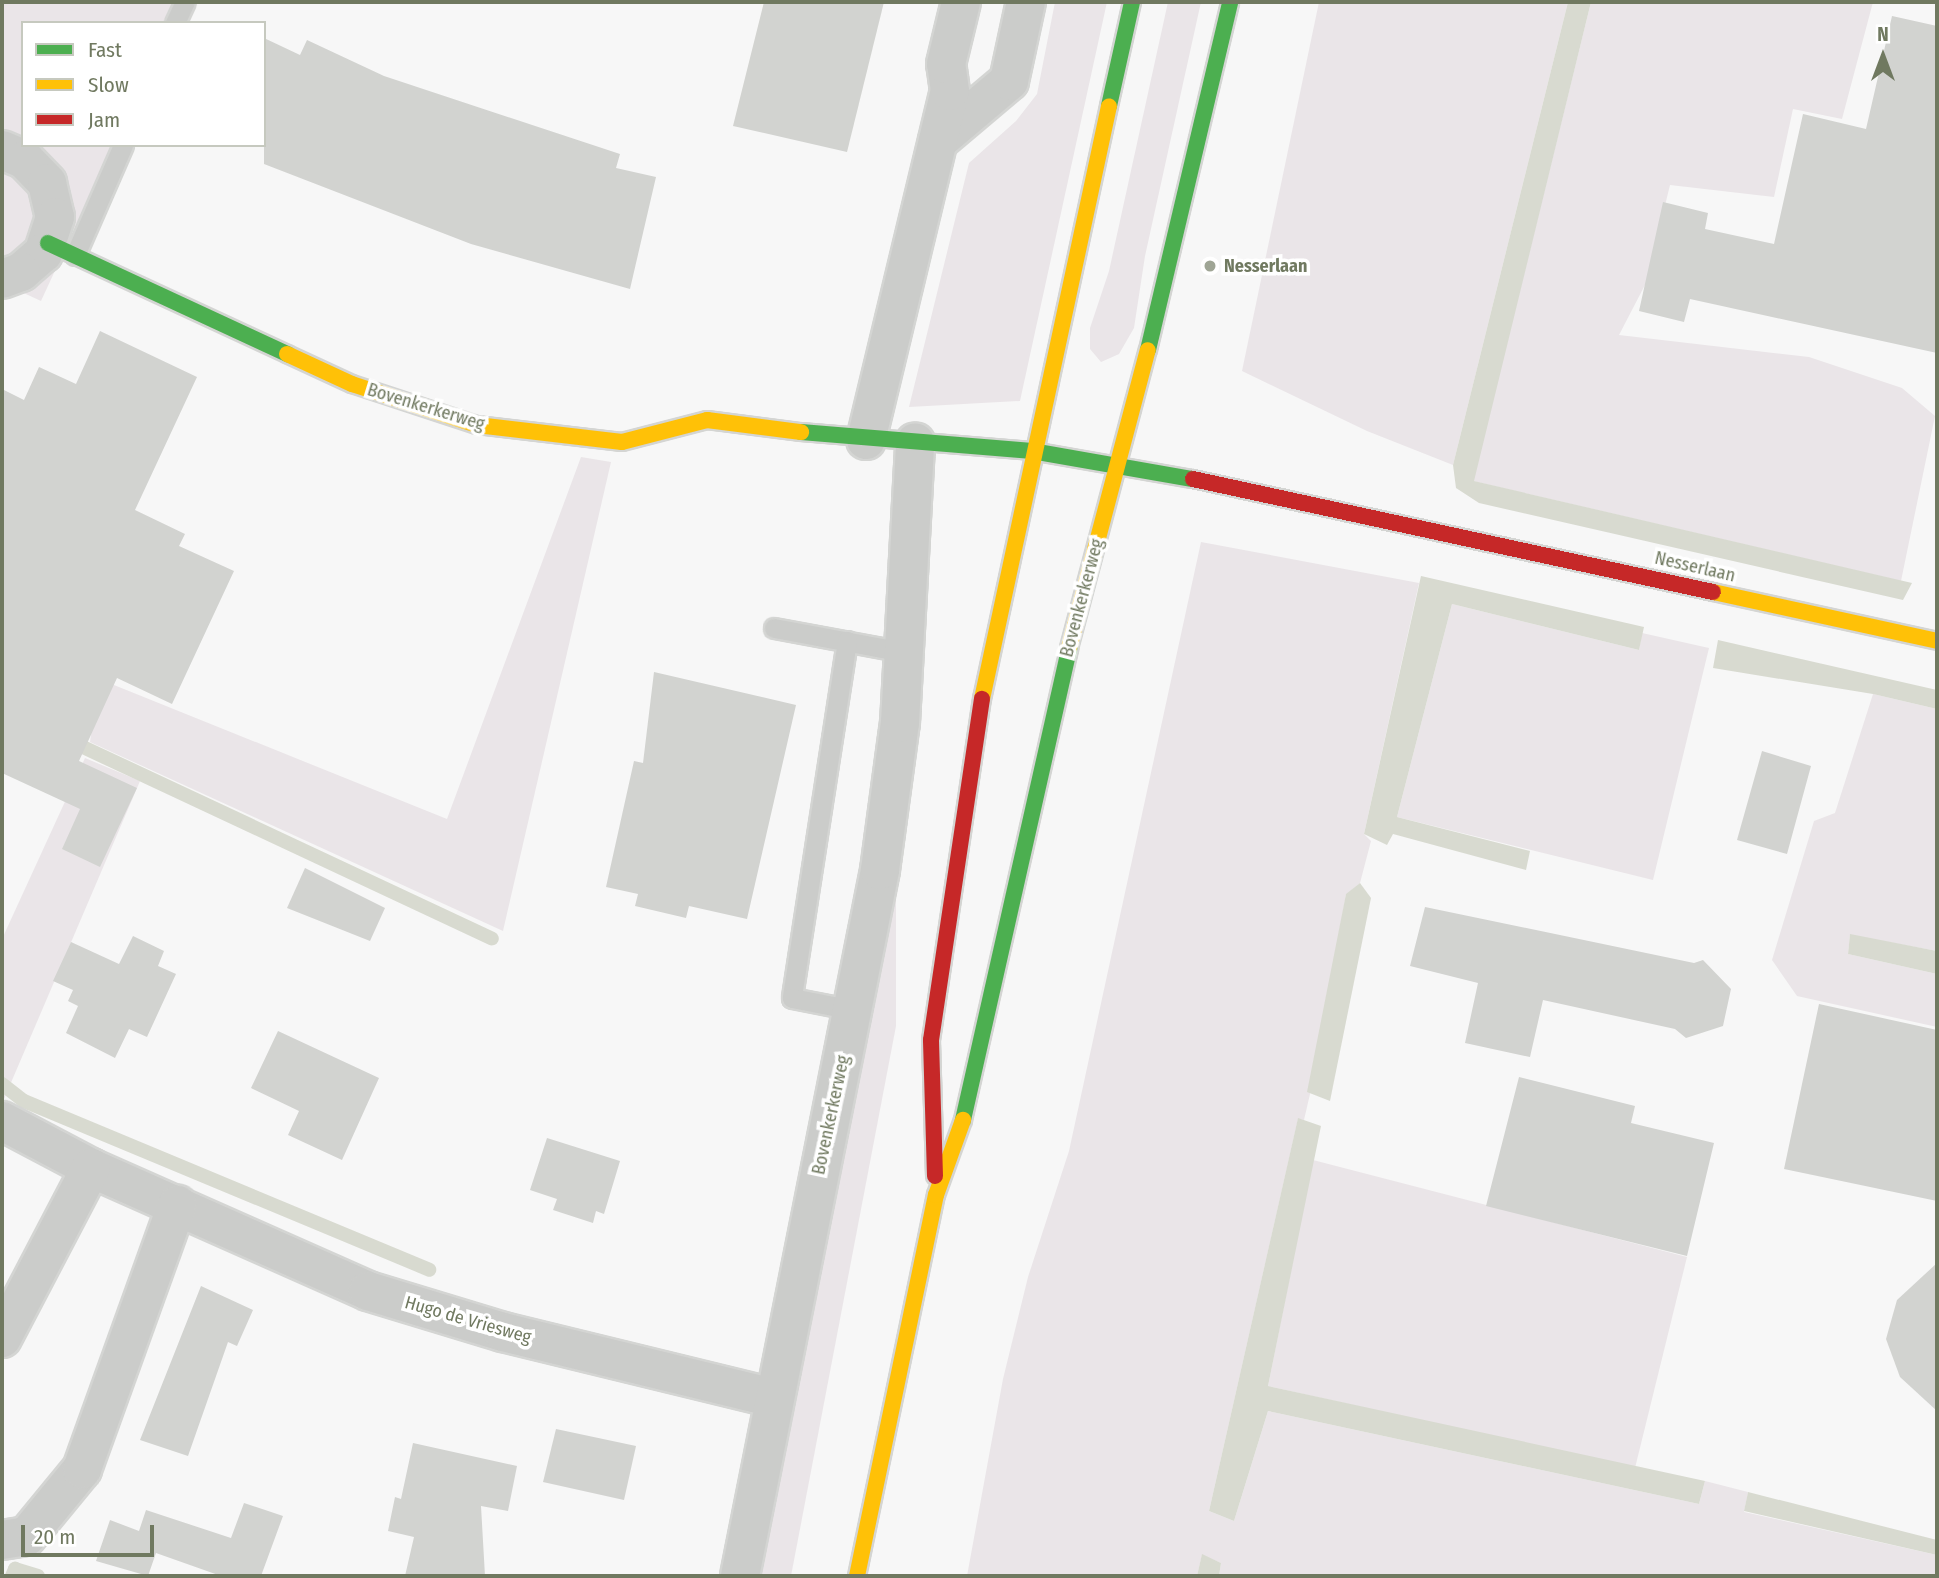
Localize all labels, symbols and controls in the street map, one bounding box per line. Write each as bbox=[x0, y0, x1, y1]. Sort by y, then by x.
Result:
legend bbox=[21, 21, 266, 147]
north arrow bbox=[1848, 21, 1918, 91]
text: N bbox=[1877, 23, 1889, 46]
text: Fast bbox=[88, 37, 122, 63]
text: Slow bbox=[88, 72, 129, 98]
text: Jam bbox=[88, 107, 120, 133]
place label: Nesserlaan bbox=[1224, 255, 1307, 277]
marker: Nesserlaan bbox=[1202, 258, 1218, 274]
street label: Bovenkerkerweg bbox=[365, 379, 487, 435]
street label: Bovenkerkerweg bbox=[1056, 537, 1108, 659]
street label: Nesserlaan bbox=[1653, 547, 1737, 587]
street label: Bovenkerkerweg bbox=[808, 1053, 854, 1177]
street label: Hugo de Vriesweg bbox=[402, 1292, 534, 1348]
scale bar bbox=[24, 1512, 158, 1556]
text: 20 m bbox=[34, 1524, 75, 1550]

